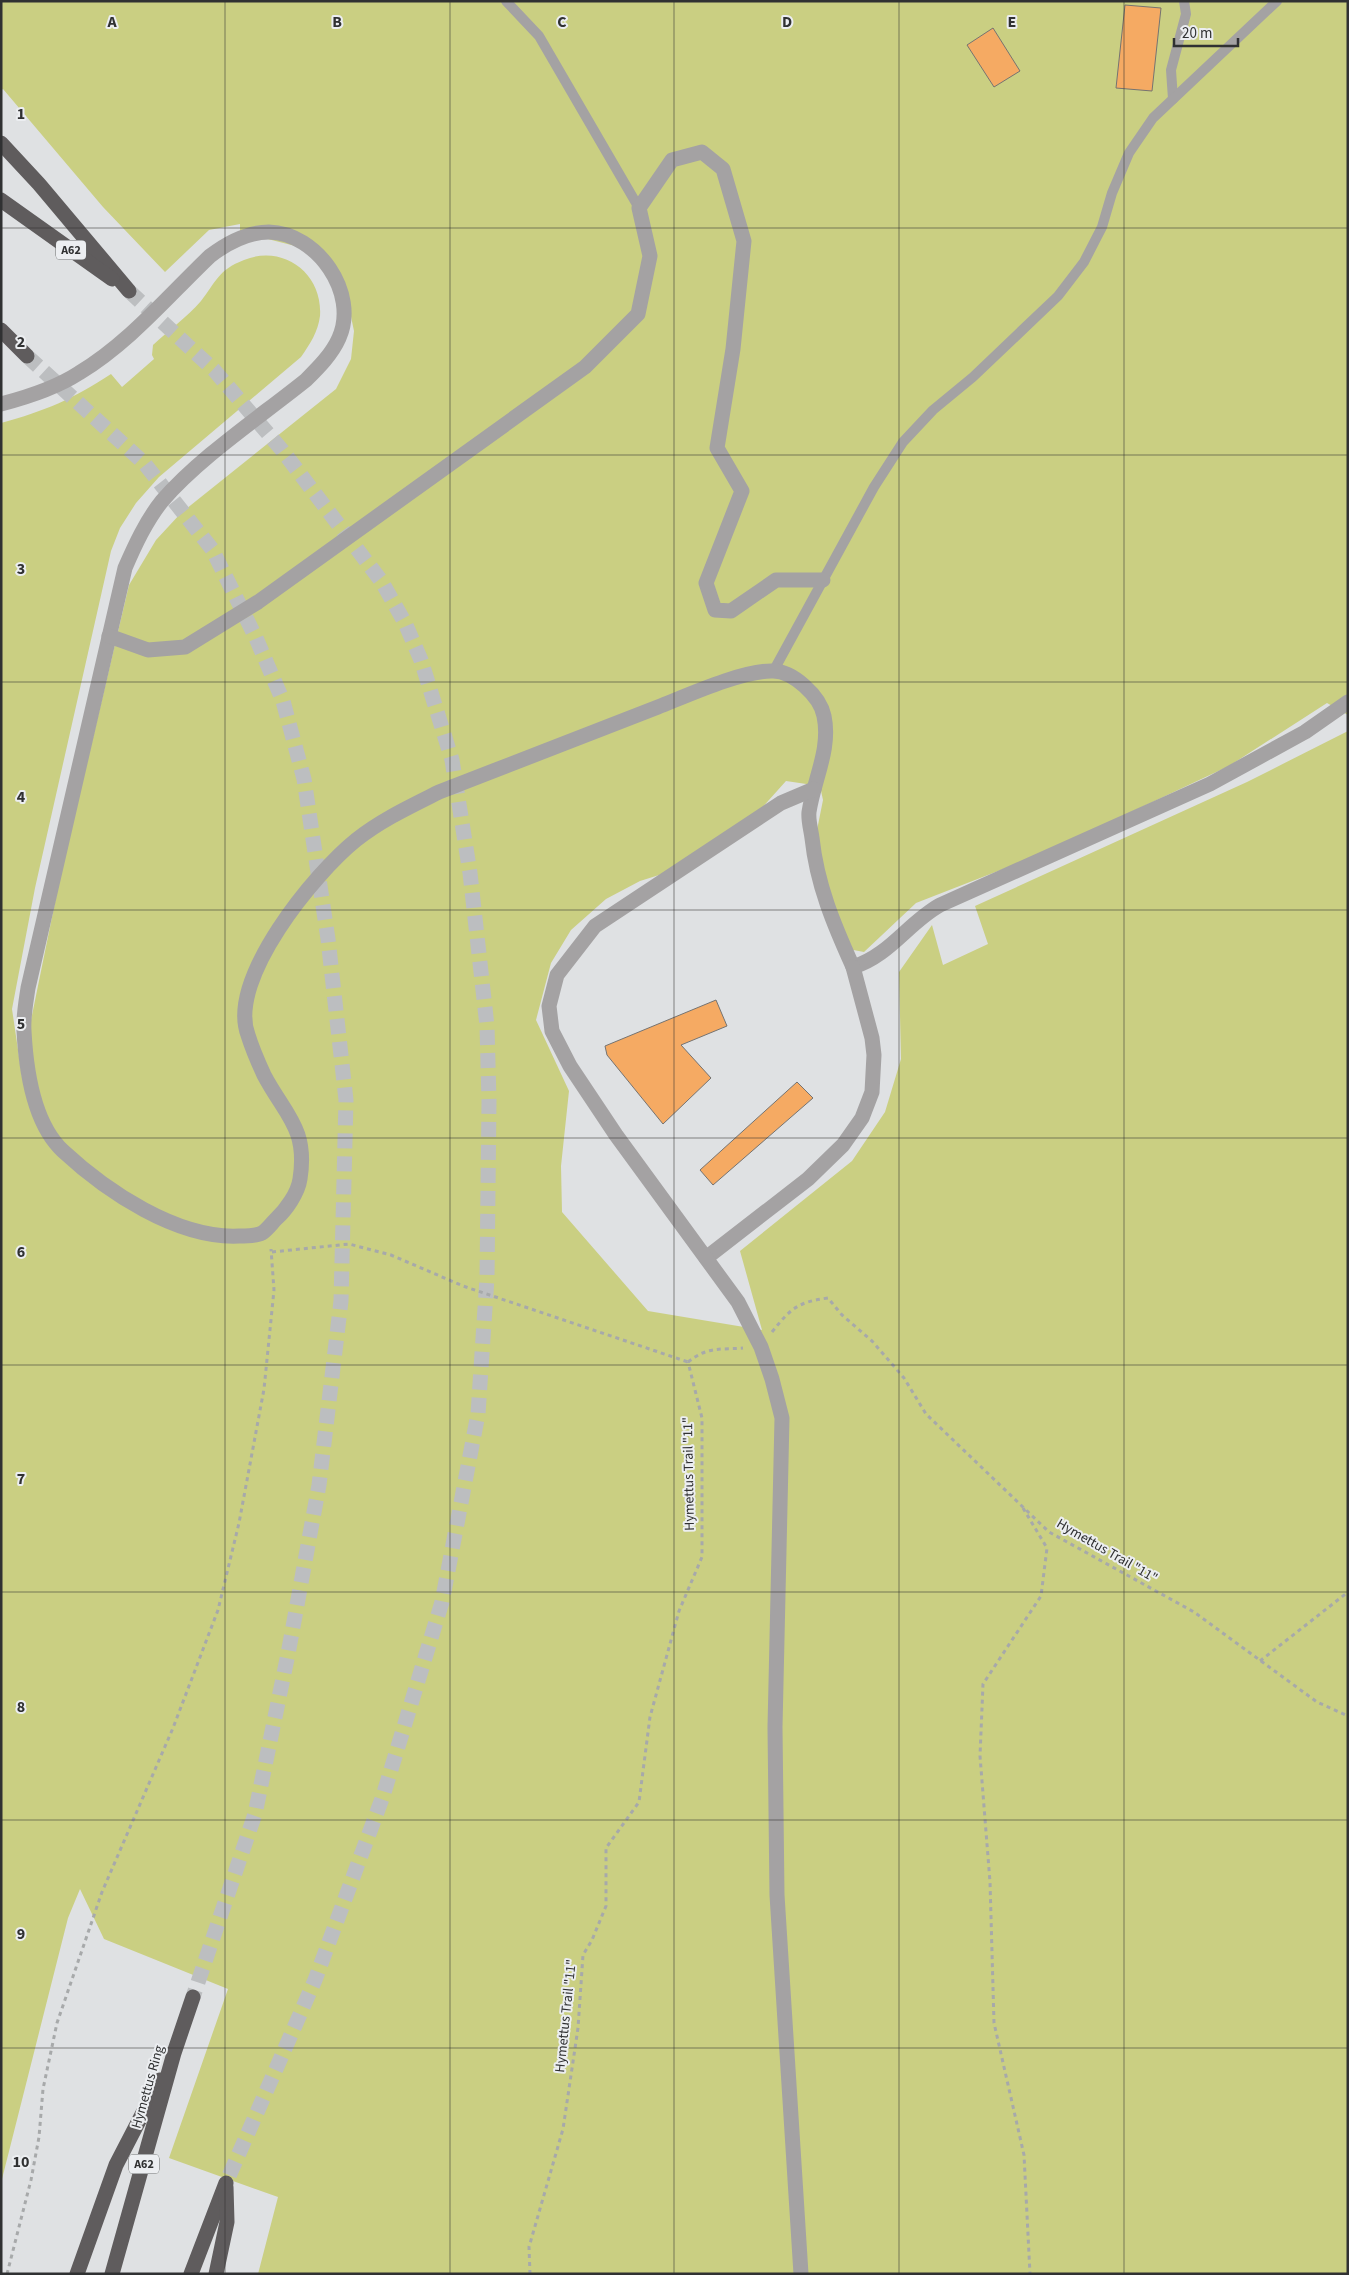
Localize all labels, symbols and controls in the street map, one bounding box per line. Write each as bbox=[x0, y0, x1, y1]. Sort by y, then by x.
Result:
text: A bbox=[106, 11, 117, 33]
text: B bbox=[332, 11, 342, 33]
text: C bbox=[557, 11, 567, 33]
text: D bbox=[782, 11, 792, 33]
text: E bbox=[1008, 11, 1016, 33]
scale bar bbox=[1174, 15, 1238, 47]
text: 20 m bbox=[1182, 23, 1212, 44]
text: 1 bbox=[17, 103, 25, 125]
road number: Α62 bbox=[56, 240, 86, 260]
text: 2 bbox=[17, 331, 25, 353]
text: 3 bbox=[17, 558, 25, 580]
text: 4 bbox=[17, 786, 26, 808]
text: 5 bbox=[17, 1013, 25, 1035]
text: 6 bbox=[17, 1241, 25, 1263]
street label: Hymettus Trail "11" bbox=[678, 1417, 700, 1531]
text: 7 bbox=[17, 1468, 25, 1490]
street label: Hymettus Trail "11" bbox=[1053, 1514, 1161, 1588]
text: 8 bbox=[17, 1696, 25, 1718]
text: 9 bbox=[17, 1923, 25, 1945]
street label: Hymettus Trail "11" bbox=[550, 1958, 582, 2074]
street label: Hymettus Ring bbox=[127, 2043, 169, 2131]
text: 10 bbox=[13, 2151, 29, 2173]
road number: Α62 bbox=[129, 2154, 159, 2174]

